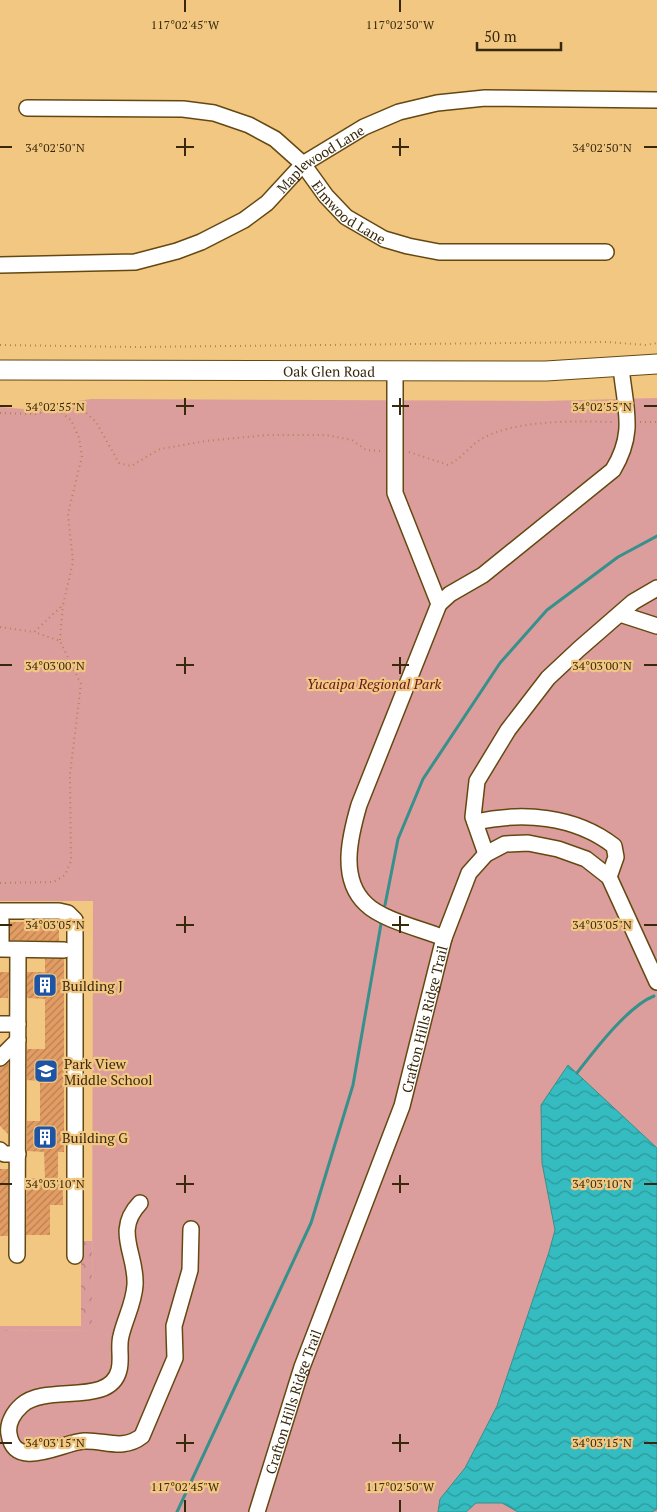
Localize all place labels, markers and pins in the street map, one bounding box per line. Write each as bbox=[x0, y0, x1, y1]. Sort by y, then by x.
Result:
building icon: Building J bbox=[32, 972, 58, 998]
place label: Building J bbox=[62, 976, 123, 995]
place label: Park View Middle School bbox=[64, 1054, 153, 1089]
school or university icon: Park View Middle School bbox=[33, 1058, 59, 1084]
building icon: Building G bbox=[32, 1124, 58, 1150]
place label: Building G bbox=[62, 1128, 128, 1147]

